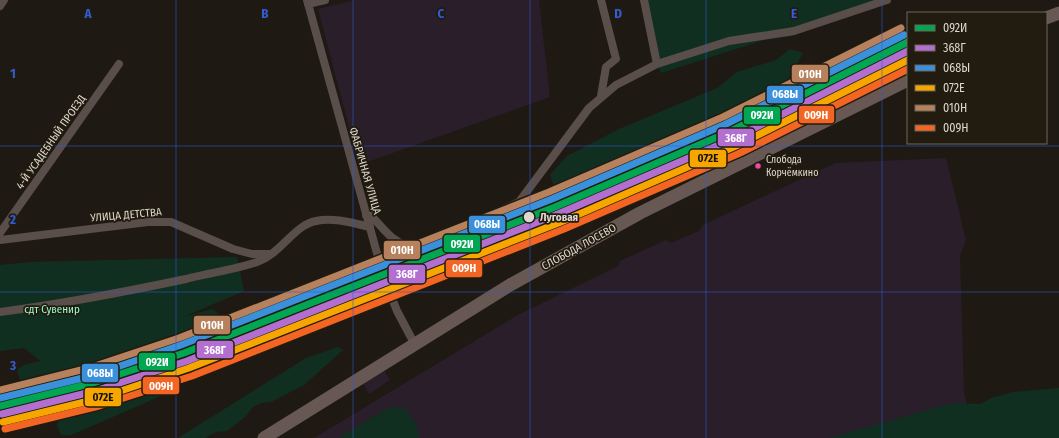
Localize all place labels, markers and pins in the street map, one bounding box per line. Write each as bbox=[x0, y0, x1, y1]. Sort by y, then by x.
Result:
place label: Слобода Корчёмкино bbox=[766, 154, 818, 179]
marker: Слобода Корчёмкино bbox=[753, 161, 763, 171]
marker: Луговая bbox=[522, 210, 536, 224]
place label: Луговая bbox=[540, 211, 578, 224]

